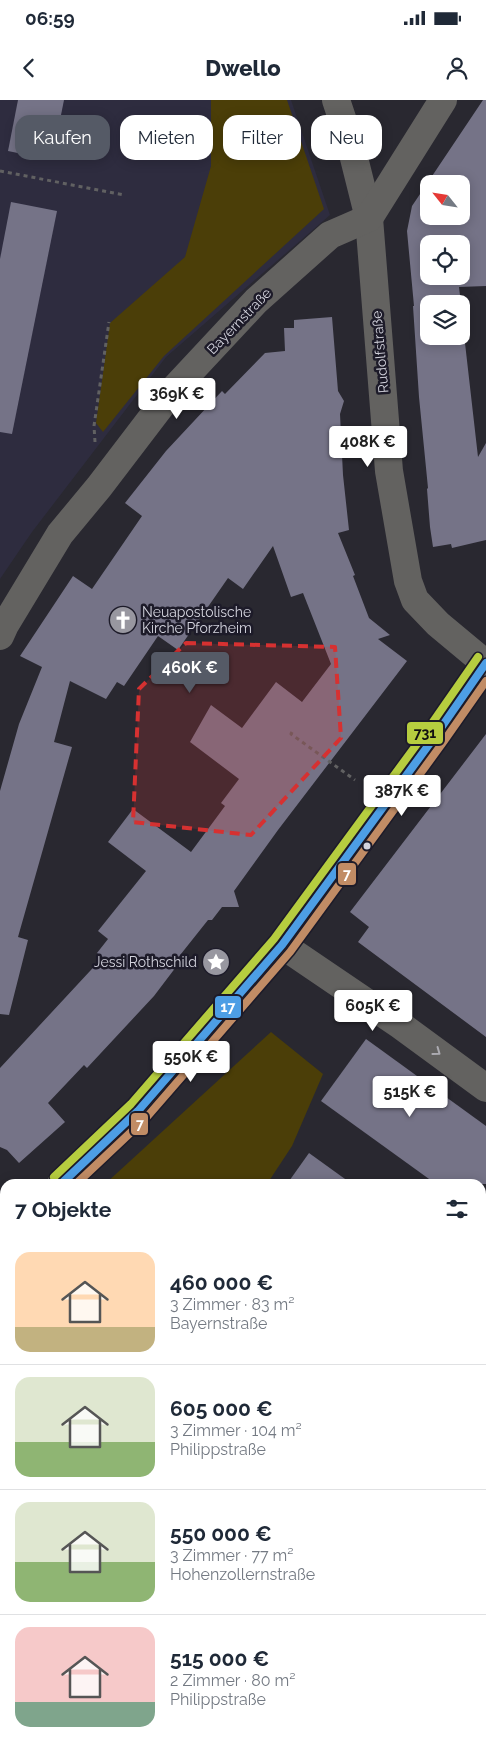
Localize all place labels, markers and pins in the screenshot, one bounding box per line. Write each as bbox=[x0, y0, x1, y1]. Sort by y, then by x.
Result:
pin: 369K € bbox=[136, 378, 218, 420]
pin: 408K € bbox=[327, 426, 409, 468]
place label: Neuapostolische Kirche Pforzheim bbox=[142, 604, 252, 636]
church icon: Neuapostolische Kirche Pforzheim bbox=[108, 605, 138, 635]
pin: 460K € bbox=[149, 652, 231, 694]
pin: 387K € bbox=[361, 774, 443, 817]
unlabelled marker bbox=[362, 841, 372, 851]
place icon: Jessi Rothschild bbox=[201, 947, 231, 977]
place label: Jessi Rothschild bbox=[94, 954, 197, 970]
pin: 605K € bbox=[332, 990, 414, 1032]
pin: 550K € bbox=[150, 1040, 232, 1083]
pin: 515K € bbox=[369, 1076, 451, 1118]

